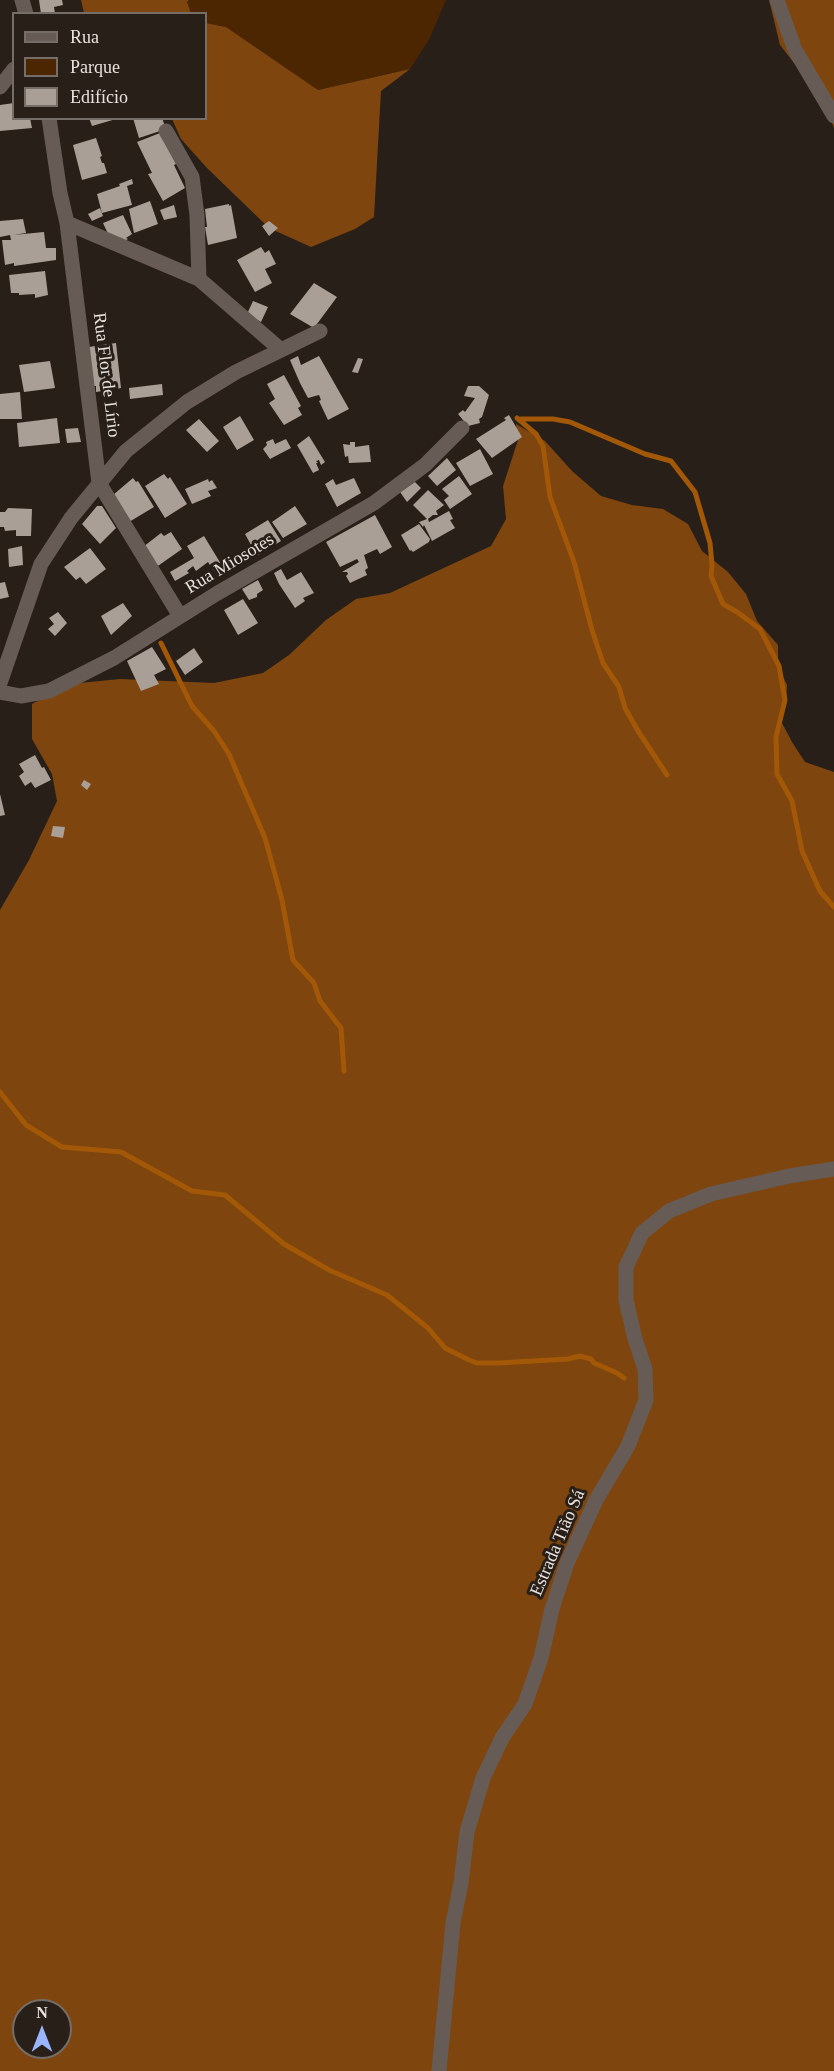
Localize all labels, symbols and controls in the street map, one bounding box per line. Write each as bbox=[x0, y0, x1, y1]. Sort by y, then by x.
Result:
legend bbox=[12, 12, 207, 120]
text: Rua bbox=[70, 27, 99, 47]
text: Parque bbox=[70, 57, 120, 77]
text: Edifício bbox=[70, 87, 128, 107]
street label: Rua Flor de Lírio bbox=[88, 311, 124, 439]
street label: Rua Miosotes bbox=[182, 529, 278, 599]
street label: Estrada Tião Sá bbox=[526, 1487, 590, 1599]
north arrow bbox=[12, 1999, 72, 2059]
text: N bbox=[36, 2004, 48, 2021]

